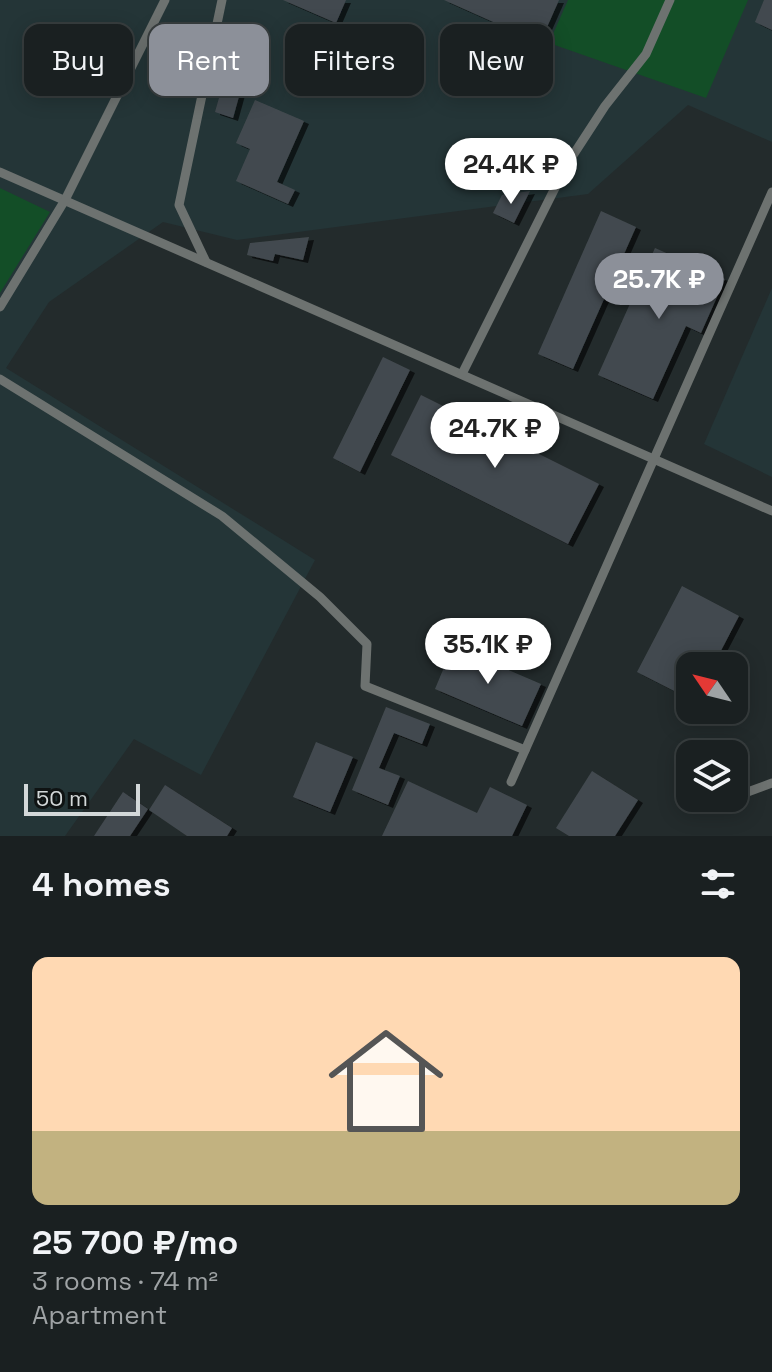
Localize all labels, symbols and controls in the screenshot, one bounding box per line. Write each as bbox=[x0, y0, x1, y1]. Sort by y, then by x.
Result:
chip: Buy bbox=[24, 24, 133, 96]
chip: Rent bbox=[149, 24, 269, 96]
chip: Filters bbox=[285, 24, 424, 96]
chip: New bbox=[440, 24, 553, 96]
pin: 24.4K ₽ bbox=[437, 138, 585, 206]
text: 24.4K ₽ bbox=[463, 147, 559, 181]
pin: 25.7K ₽ bbox=[585, 253, 733, 321]
text: 25.7K ₽ bbox=[613, 262, 705, 296]
pin: 24.7K ₽ bbox=[421, 402, 569, 470]
text: 24.7K ₽ bbox=[448, 411, 542, 445]
pin: 35.1K ₽ bbox=[414, 618, 562, 686]
text: 35.1K ₽ bbox=[443, 627, 533, 661]
north arrow bbox=[676, 652, 748, 724]
map controls bbox=[676, 652, 748, 812]
button: layers bbox=[676, 740, 748, 812]
scale bar bbox=[24, 780, 140, 816]
text: 50 m bbox=[36, 784, 88, 812]
icon: filters bbox=[696, 862, 740, 906]
text: 4 homes bbox=[32, 863, 170, 906]
icon: home bbox=[314, 1009, 458, 1153]
text: 25 700 ₽/mo bbox=[32, 1221, 238, 1264]
text: 3 rooms · 74 m² bbox=[32, 1264, 218, 1298]
text: Apartment bbox=[32, 1298, 167, 1332]

